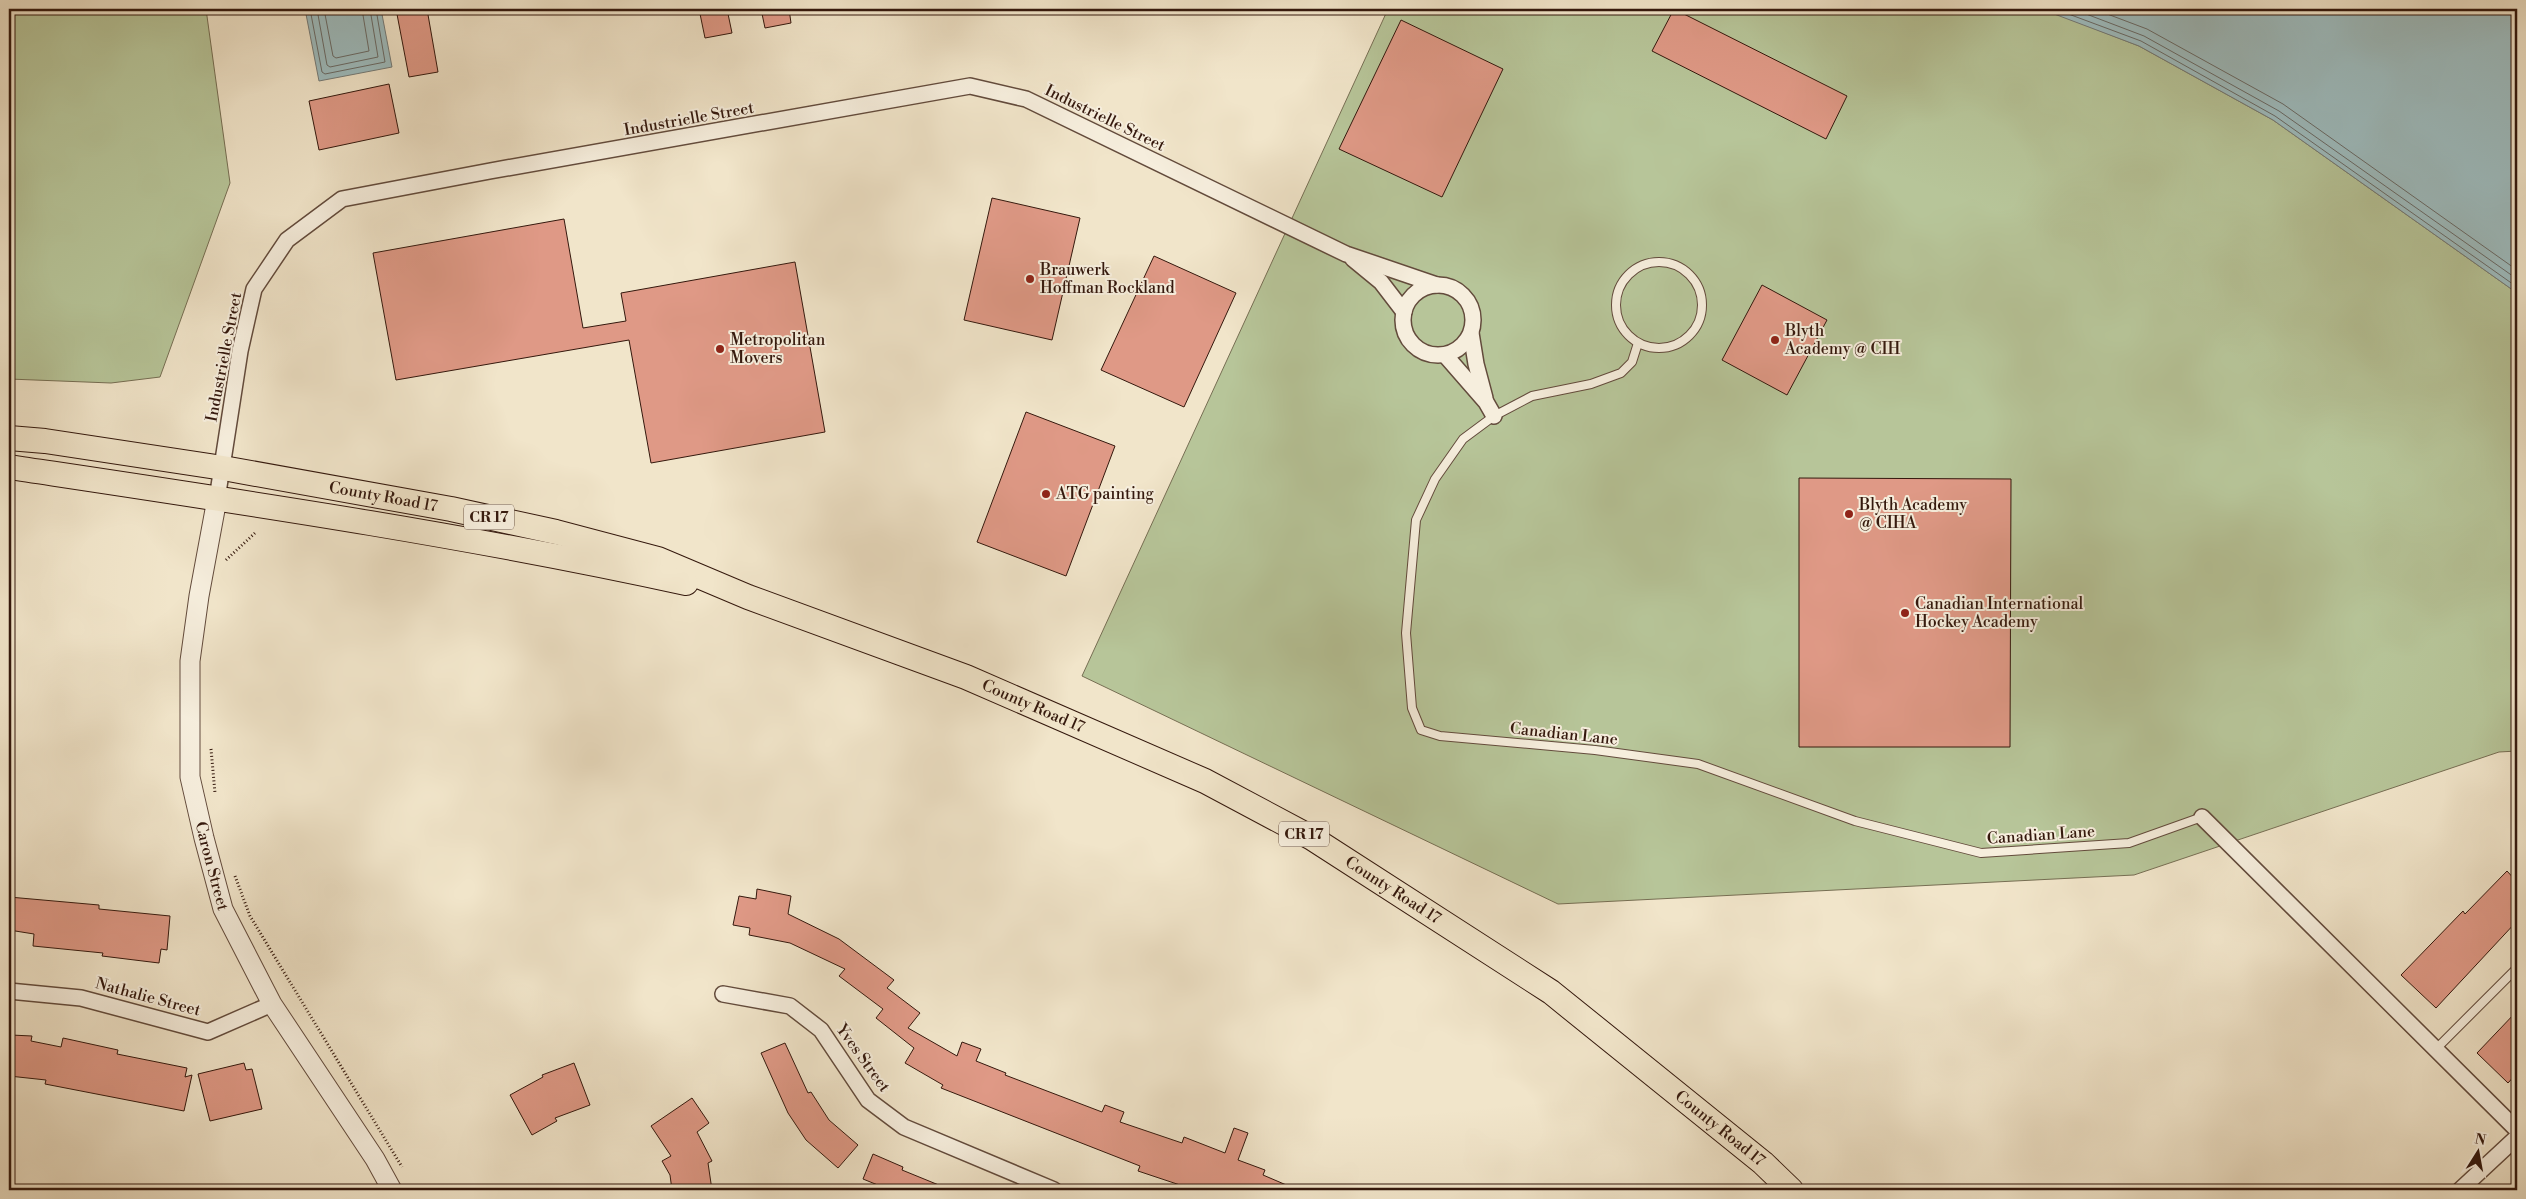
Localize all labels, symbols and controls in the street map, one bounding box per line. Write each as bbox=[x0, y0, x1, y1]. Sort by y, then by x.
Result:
street label: Industrielle Street bbox=[1042, 80, 1169, 156]
street label: Industrielle Street bbox=[623, 98, 756, 140]
place label: Brauwerk Hoffman Rockland bbox=[1039, 260, 1175, 298]
marker: Brauwerk Hoffman Rockland bbox=[1024, 273, 1036, 285]
street label: Industrielle Street bbox=[202, 290, 246, 423]
place label: Blyth Academy @ CIH bbox=[1784, 321, 1901, 359]
place label: Metropolitan Movers bbox=[730, 330, 826, 368]
marker: Blyth Academy @ CIH bbox=[1769, 334, 1781, 346]
marker: Metropolitan Movers bbox=[714, 343, 726, 355]
street label: County Road 17 bbox=[327, 477, 439, 516]
place label: ATG painting bbox=[1055, 484, 1155, 504]
marker: ATG painting bbox=[1040, 488, 1052, 500]
place label: Blyth Academy @ CIHA bbox=[1858, 495, 1967, 533]
road number: CR 17 bbox=[464, 504, 514, 530]
marker: Blyth Academy @ CIHA bbox=[1843, 508, 1855, 520]
place label: Canadian International Hockey Academy bbox=[1915, 594, 2084, 632]
marker: Canadian International Hockey Academy bbox=[1899, 607, 1911, 619]
street label: County Road 17 bbox=[979, 675, 1088, 737]
street label: Canadian Lane bbox=[1509, 718, 1619, 750]
street label: Caron Street bbox=[191, 820, 233, 913]
street label: Canadian Lane bbox=[1986, 821, 2096, 849]
road number: CR 17 bbox=[1279, 822, 1329, 846]
street label: County Road 17 bbox=[1341, 852, 1445, 928]
street label: Nathalie Street bbox=[93, 973, 203, 1021]
street label: Yves Street bbox=[831, 1019, 895, 1096]
street label: County Road 17 bbox=[1671, 1086, 1769, 1171]
north arrow bbox=[2454, 1126, 2504, 1176]
text: N bbox=[2473, 1130, 2487, 1150]

